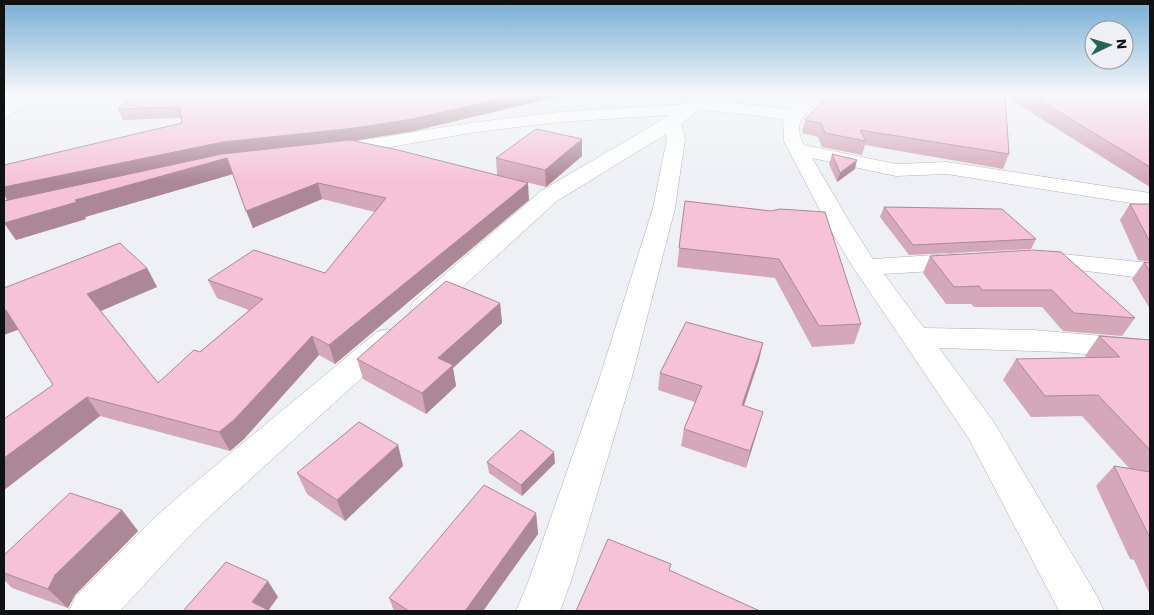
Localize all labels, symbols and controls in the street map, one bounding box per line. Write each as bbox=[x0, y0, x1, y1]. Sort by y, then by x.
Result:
north arrow bbox=[1084, 20, 1134, 70]
text: N bbox=[1114, 38, 1130, 50]

